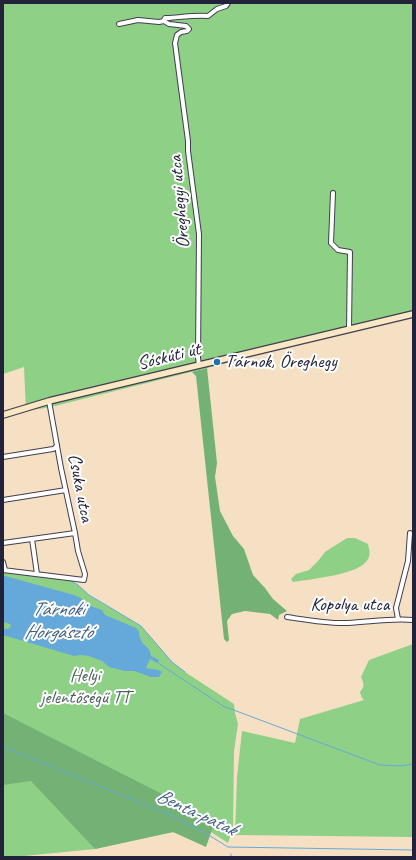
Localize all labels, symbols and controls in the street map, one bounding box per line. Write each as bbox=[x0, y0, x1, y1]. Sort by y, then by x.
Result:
street label: Öreghegyi utca bbox=[165, 155, 195, 249]
street label: Sóskúti út bbox=[135, 338, 203, 376]
place label: Tárnok, Öreghegy bbox=[225, 351, 337, 373]
marker: Tárnok, Öreghegy bbox=[212, 357, 222, 367]
street label: Csuka utca bbox=[62, 452, 98, 524]
street label: Kopolya utca bbox=[311, 594, 389, 616]
water label: Tárnoki Horgásztó bbox=[24, 598, 92, 645]
park label: Helyi jelentőségű TT bbox=[40, 665, 130, 709]
water label: Benta-patak bbox=[152, 784, 240, 842]

